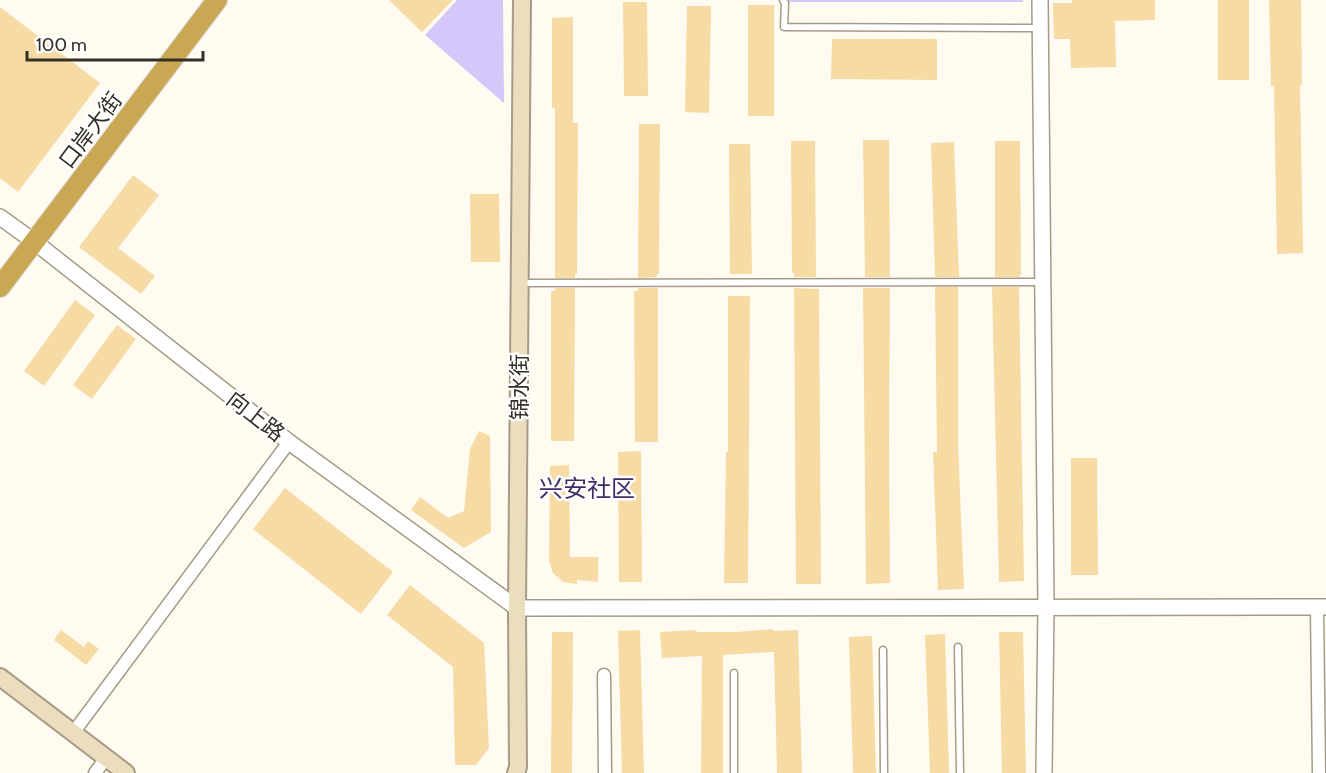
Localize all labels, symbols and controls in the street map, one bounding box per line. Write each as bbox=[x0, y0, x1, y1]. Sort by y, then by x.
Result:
scale bar bbox=[27, 24, 202, 62]
text: 100 m bbox=[36, 34, 87, 56]
street label: 口岸大街 bbox=[53, 87, 128, 174]
street label: 锦水街 bbox=[506, 354, 533, 420]
street label: 向上路 bbox=[221, 385, 290, 447]
district label: 兴安社区 bbox=[539, 474, 635, 503]

